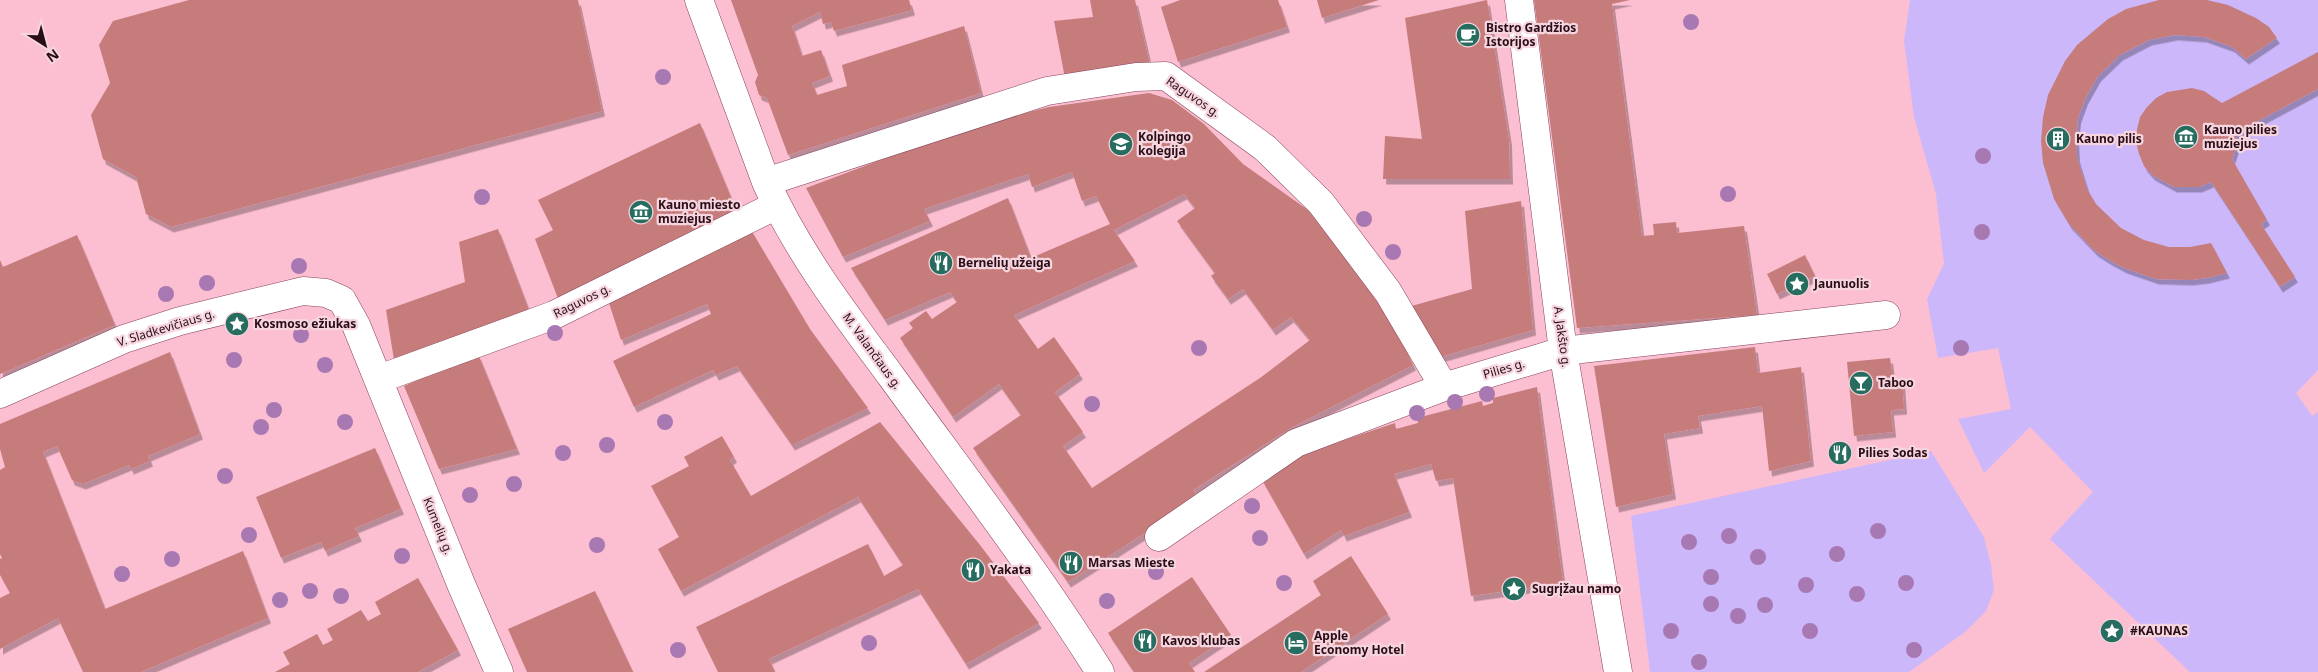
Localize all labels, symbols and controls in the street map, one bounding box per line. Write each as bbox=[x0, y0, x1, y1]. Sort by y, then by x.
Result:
place label: Bistro Gardžios Istorijos bbox=[1486, 19, 1576, 50]
north arrow bbox=[20, 20, 70, 70]
cafe icon: Bistro Gardžios Istorijos bbox=[1455, 22, 1481, 48]
text: N bbox=[43, 45, 63, 67]
street label: Raguvos g. bbox=[1163, 72, 1224, 121]
place label: Kauno pilies muziejus bbox=[2204, 121, 2277, 152]
museum icon: Kauno pilies muziejus bbox=[2173, 124, 2199, 150]
building icon: Kauno pilis bbox=[2045, 126, 2071, 152]
place label: Kolpingo kolegija bbox=[1138, 128, 1191, 159]
place label: Kauno pilis bbox=[2076, 130, 2142, 147]
school or university icon: Kolpingo kolegija bbox=[1108, 131, 1134, 157]
place label: Kauno miesto muziejus bbox=[658, 196, 741, 227]
museum icon: Kauno miesto muziejus bbox=[628, 199, 654, 225]
restaurant icon: Bernelių užeiga bbox=[928, 250, 954, 276]
place label: Bernelių užeiga bbox=[958, 254, 1051, 271]
place icon: Jaunuolis bbox=[1784, 271, 1810, 297]
place label: Jaunuolis bbox=[1813, 275, 1869, 292]
street label: Raguvos g. bbox=[550, 279, 613, 322]
street label: V. Sladkevičiaus g. bbox=[115, 305, 217, 350]
street label: A. Jakšto g. bbox=[1550, 305, 1575, 369]
street label: M. Valančiaus g. bbox=[839, 309, 906, 392]
place icon: Kosmoso ežiukas bbox=[224, 311, 250, 337]
place label: Kosmoso ežiukas bbox=[254, 315, 356, 332]
street label: Pilies g. bbox=[1481, 354, 1527, 383]
bar icon: Taboo bbox=[1848, 370, 1874, 396]
place label: Taboo bbox=[1878, 374, 1914, 391]
restaurant icon: Pilies Sodas bbox=[1827, 440, 1853, 466]
place label: Pilies Sodas bbox=[1858, 444, 1927, 461]
street label: Kumelių g. bbox=[419, 495, 458, 557]
restaurant icon: Marsas Mieste bbox=[1058, 550, 1084, 576]
place label: Marsas Mieste bbox=[1088, 554, 1175, 571]
restaurant icon: Yakata bbox=[960, 557, 986, 583]
place label: Yakata bbox=[990, 561, 1031, 578]
place icon: Sugrįžau namo bbox=[1501, 576, 1527, 602]
place label: Sugrįžau namo bbox=[1532, 580, 1621, 597]
place icon: #KAUNAS bbox=[2099, 618, 2125, 644]
place label: #KAUNAS bbox=[2130, 622, 2188, 639]
place label: Apple Economy Hotel bbox=[1314, 627, 1404, 658]
restaurant icon: Kavos klubas bbox=[1132, 628, 1158, 654]
hotel icon: Apple Economy Hotel bbox=[1283, 630, 1309, 656]
place label: Kavos klubas bbox=[1162, 632, 1240, 649]

